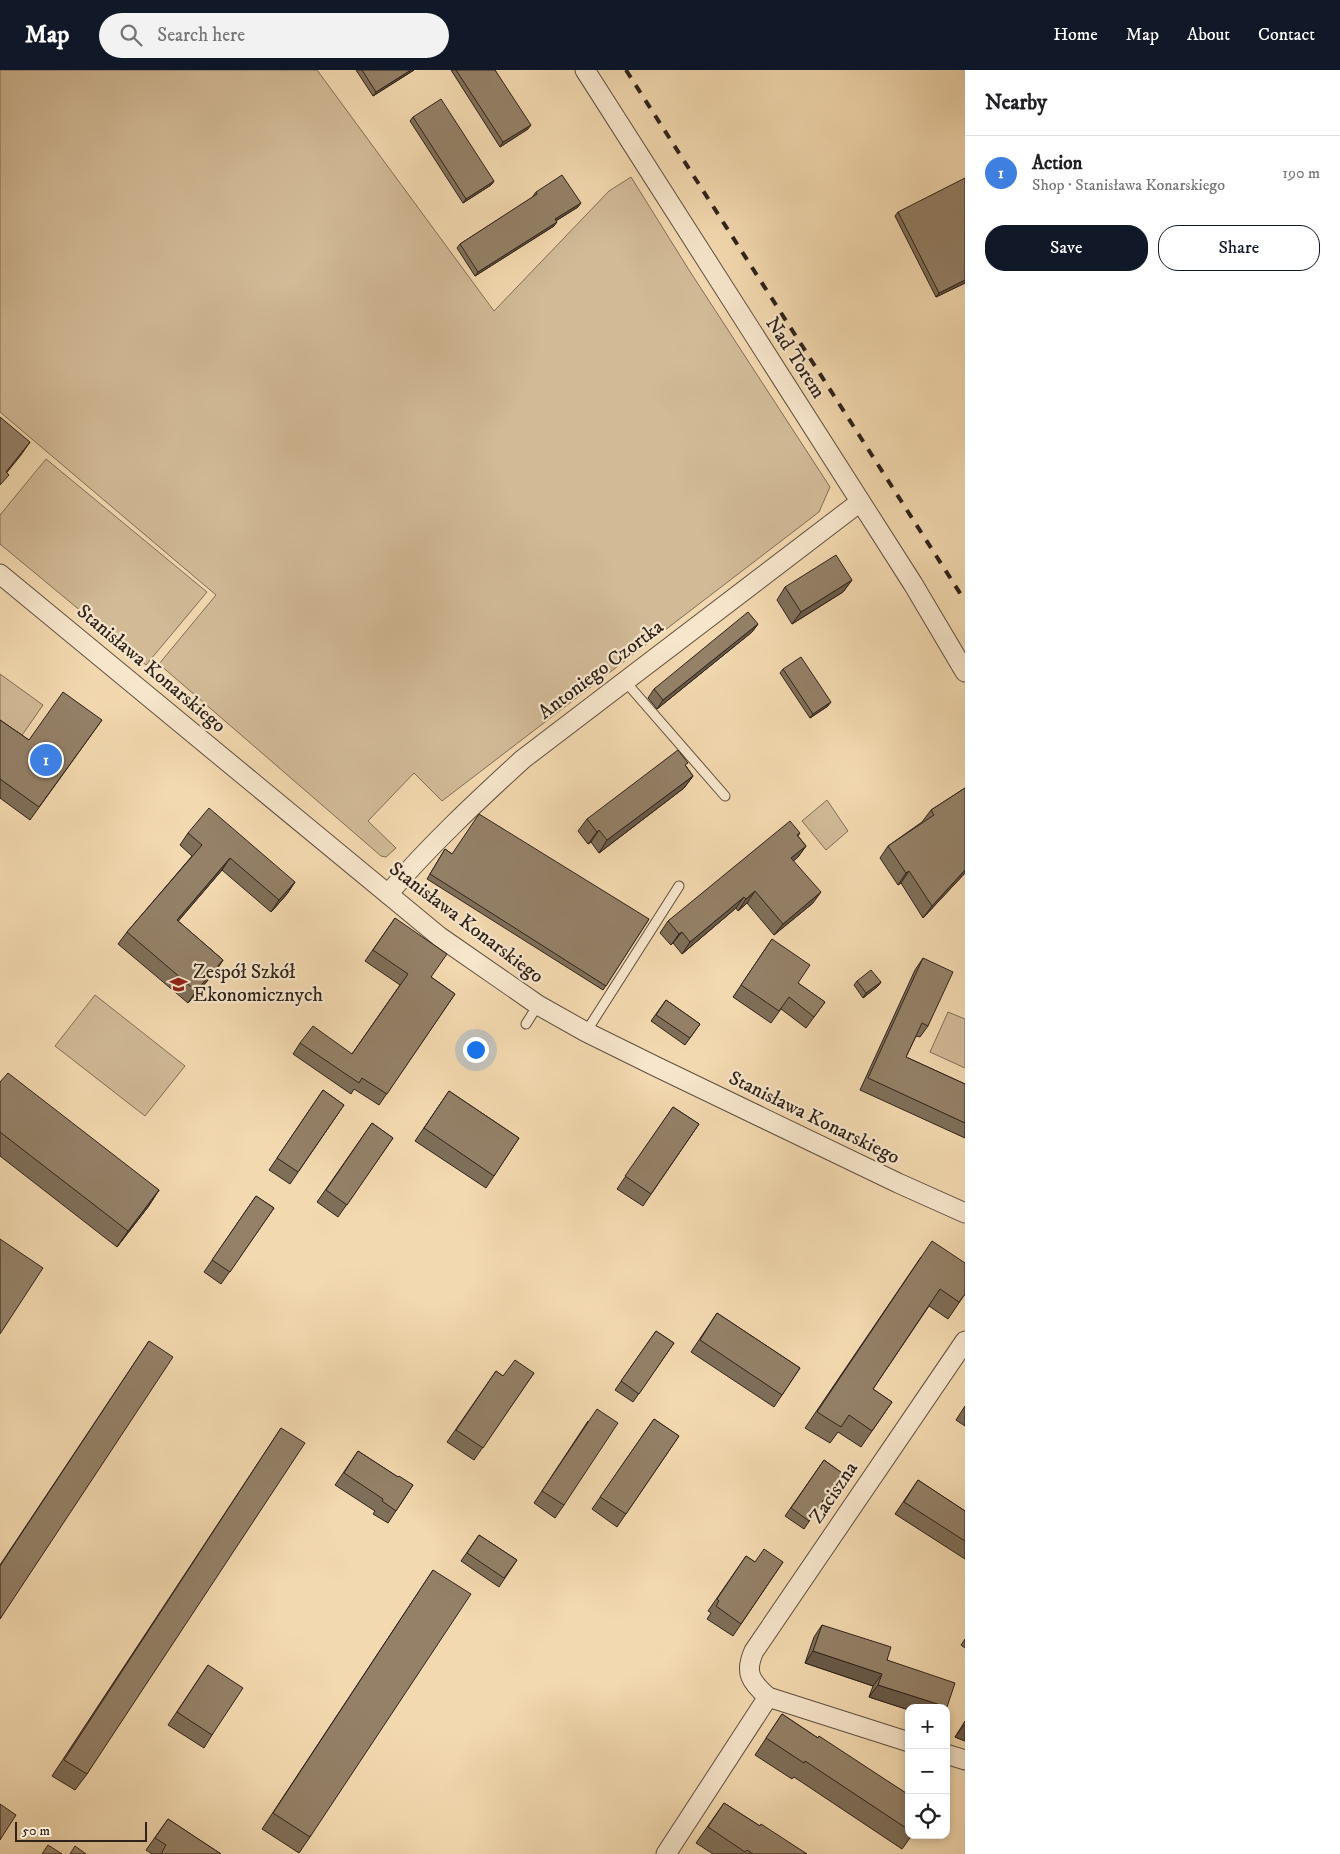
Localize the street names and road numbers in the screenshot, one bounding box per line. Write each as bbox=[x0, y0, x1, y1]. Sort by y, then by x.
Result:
street label: Nad Torem bbox=[759, 313, 831, 403]
street label: Stanisława Konarskiego bbox=[71, 599, 231, 739]
street label: Antoniego Czortka bbox=[533, 614, 669, 725]
street label: Stanisława Konarskiego bbox=[384, 857, 548, 989]
street label: Stanisława Konarskiego bbox=[724, 1066, 904, 1170]
street label: Zaciszna bbox=[804, 1457, 864, 1529]

